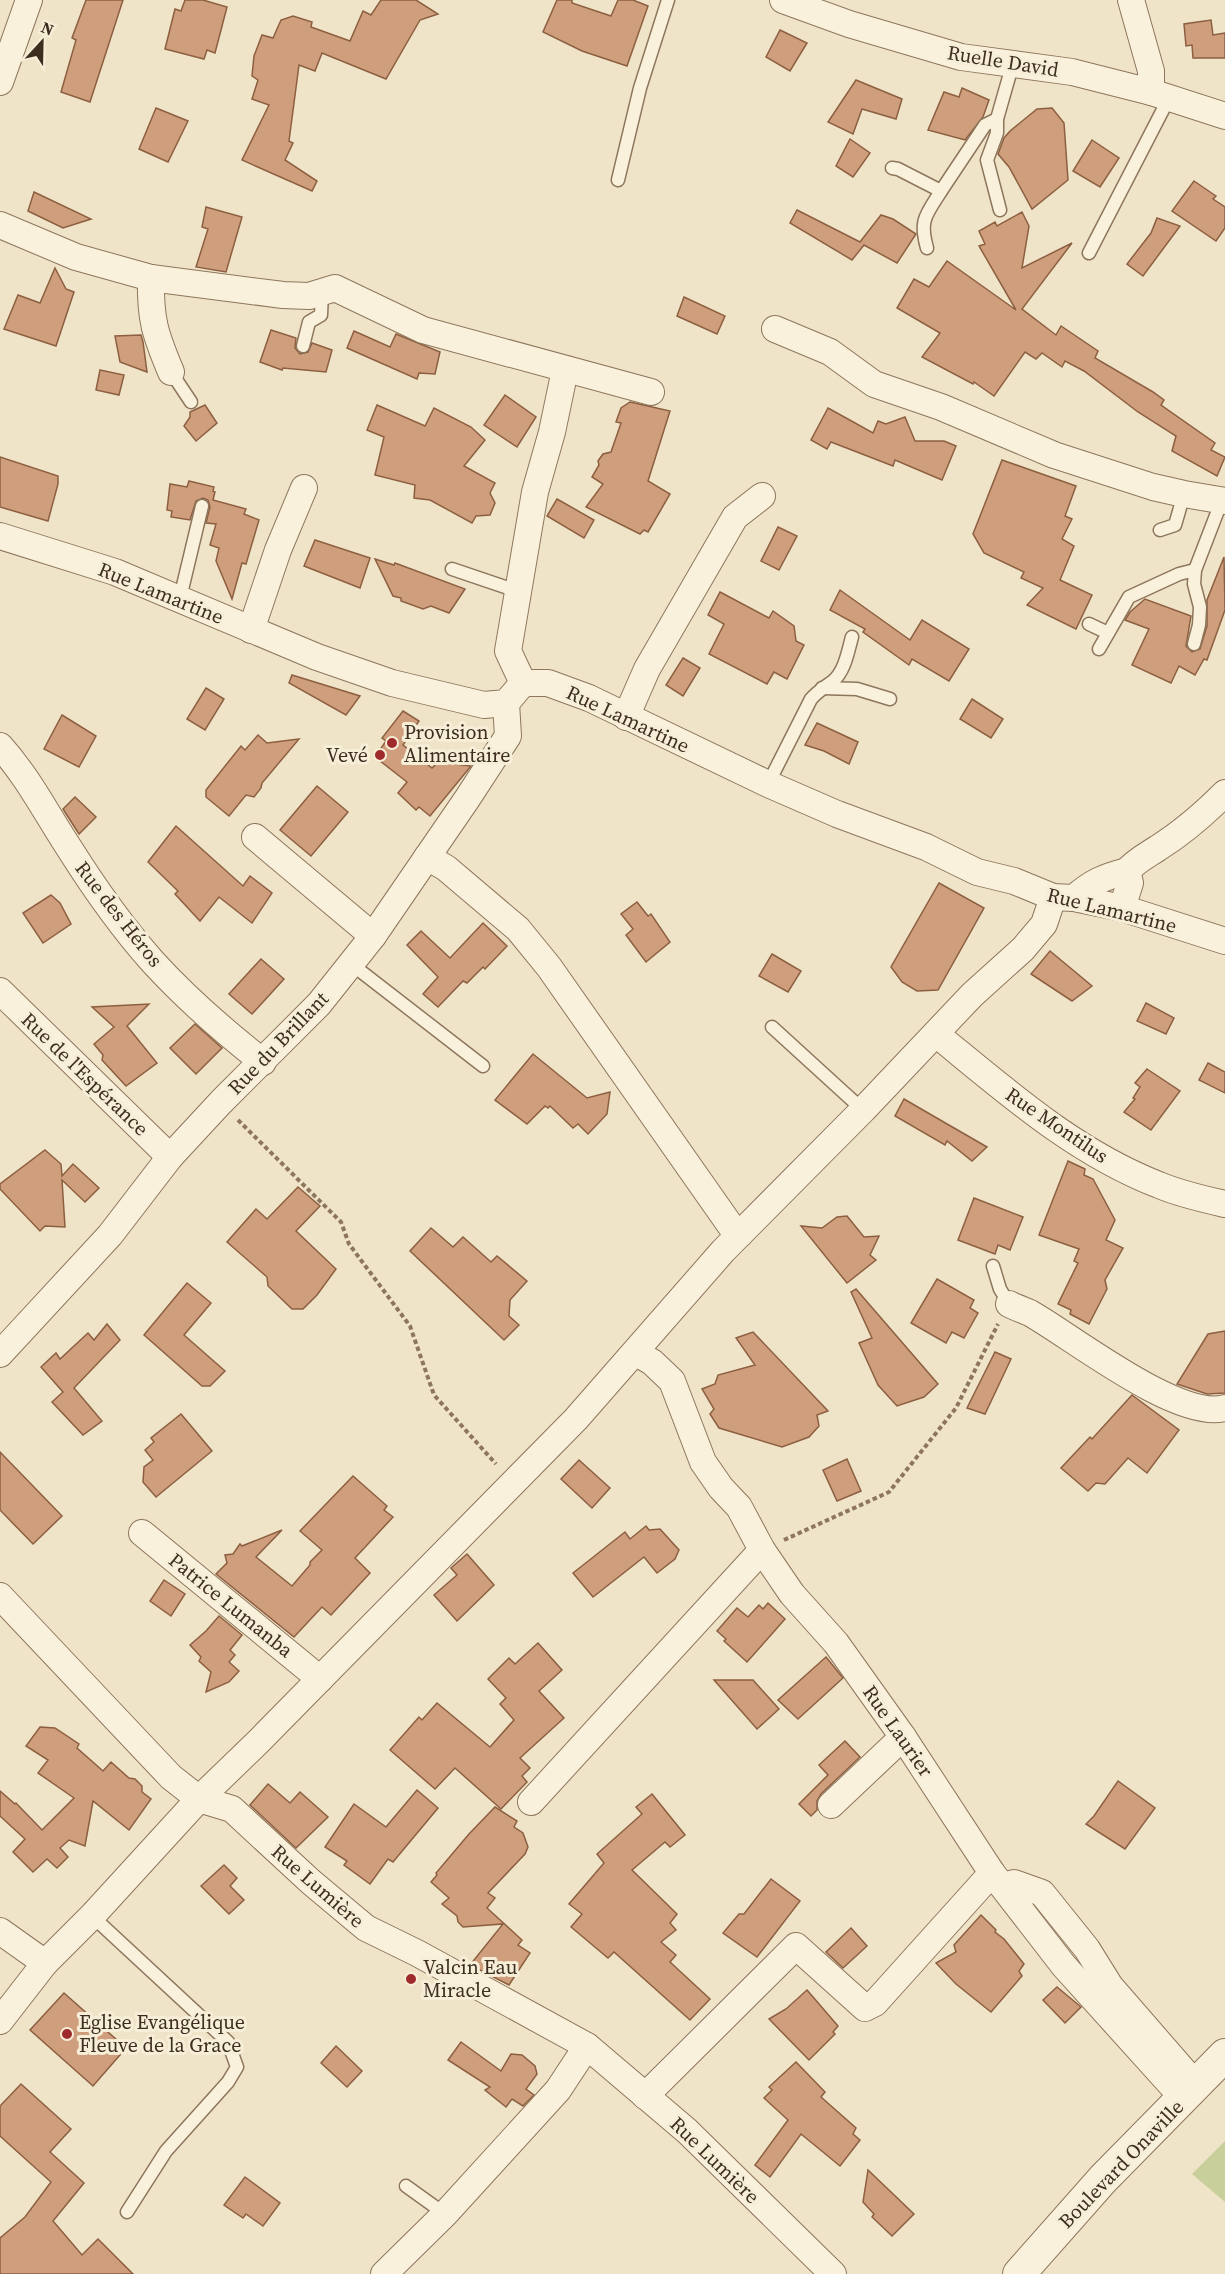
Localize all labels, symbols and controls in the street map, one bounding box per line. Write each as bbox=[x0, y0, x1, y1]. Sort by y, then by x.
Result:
north arrow bbox=[12, 12, 72, 72]
text: N bbox=[38, 16, 57, 41]
street label: Ruelle David bbox=[945, 38, 1061, 84]
street label: Rue Lamartine bbox=[94, 555, 228, 631]
street label: Rue Lamartine bbox=[562, 678, 694, 760]
place label: Provision Alimentaire bbox=[404, 718, 511, 769]
marker: Provision Alimentaire bbox=[385, 736, 399, 750]
place label: Vevé bbox=[326, 741, 368, 769]
marker: Vevé bbox=[373, 748, 387, 762]
street label: Rue des Héros bbox=[69, 855, 169, 973]
street label: Rue Lamartine bbox=[1044, 880, 1180, 940]
street label: Rue du Brillant bbox=[221, 985, 335, 1101]
street label: Rue de l'Espérance bbox=[15, 1006, 155, 1142]
street label: Rue Montilus bbox=[1000, 1080, 1114, 1170]
street label: Patrice Lumanba bbox=[163, 1546, 300, 1664]
street label: Rue Laurier bbox=[856, 1680, 940, 1783]
street label: Rue Lumière bbox=[265, 1838, 371, 1934]
place label: Valcin Eau Miracle bbox=[423, 1953, 517, 2004]
marker: Valcin Eau Miracle bbox=[404, 1972, 418, 1986]
place label: Eglise Evangélique Fleuve de la Grace bbox=[79, 2008, 245, 2059]
marker: Eglise Evangélique Fleuve de la Grace bbox=[60, 2027, 74, 2041]
street label: Boulevard Onaville bbox=[1052, 2093, 1190, 2235]
street label: Rue Lumière bbox=[664, 2110, 766, 2210]

